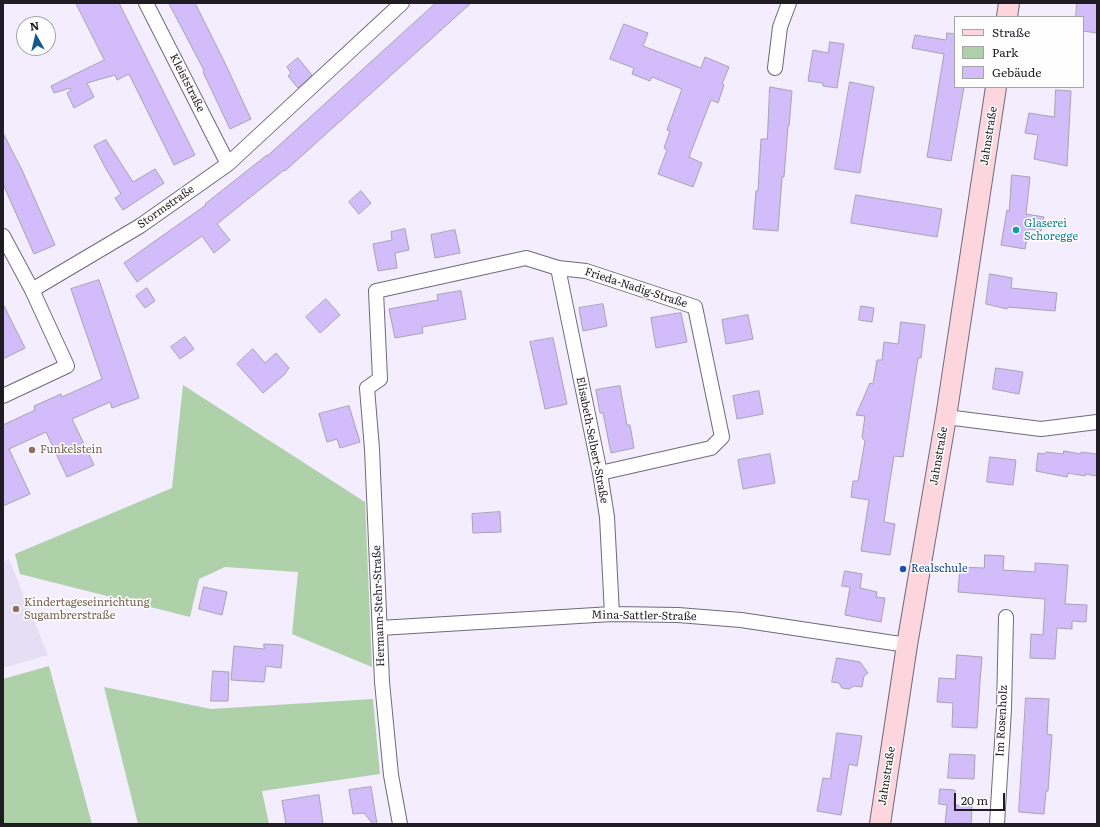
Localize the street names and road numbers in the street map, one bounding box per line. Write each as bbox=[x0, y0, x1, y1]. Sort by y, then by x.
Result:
street label: Kleiststraße bbox=[167, 52, 207, 114]
street label: Jahnstraße bbox=[978, 106, 1000, 166]
street label: Stormstraße bbox=[135, 183, 197, 231]
street label: Frieda-Nadig-Straße bbox=[583, 265, 689, 311]
street label: Elisabeth-Selbert-Straße bbox=[573, 376, 611, 504]
street label: Jahnstraße bbox=[927, 426, 951, 486]
street label: Hermann-Stehr-Straße bbox=[370, 545, 388, 667]
street label: Mina-Sattler-Straße bbox=[591, 608, 697, 624]
street label: Im Rosenholz bbox=[994, 685, 1010, 757]
street label: Jahnstraße bbox=[876, 746, 898, 806]

